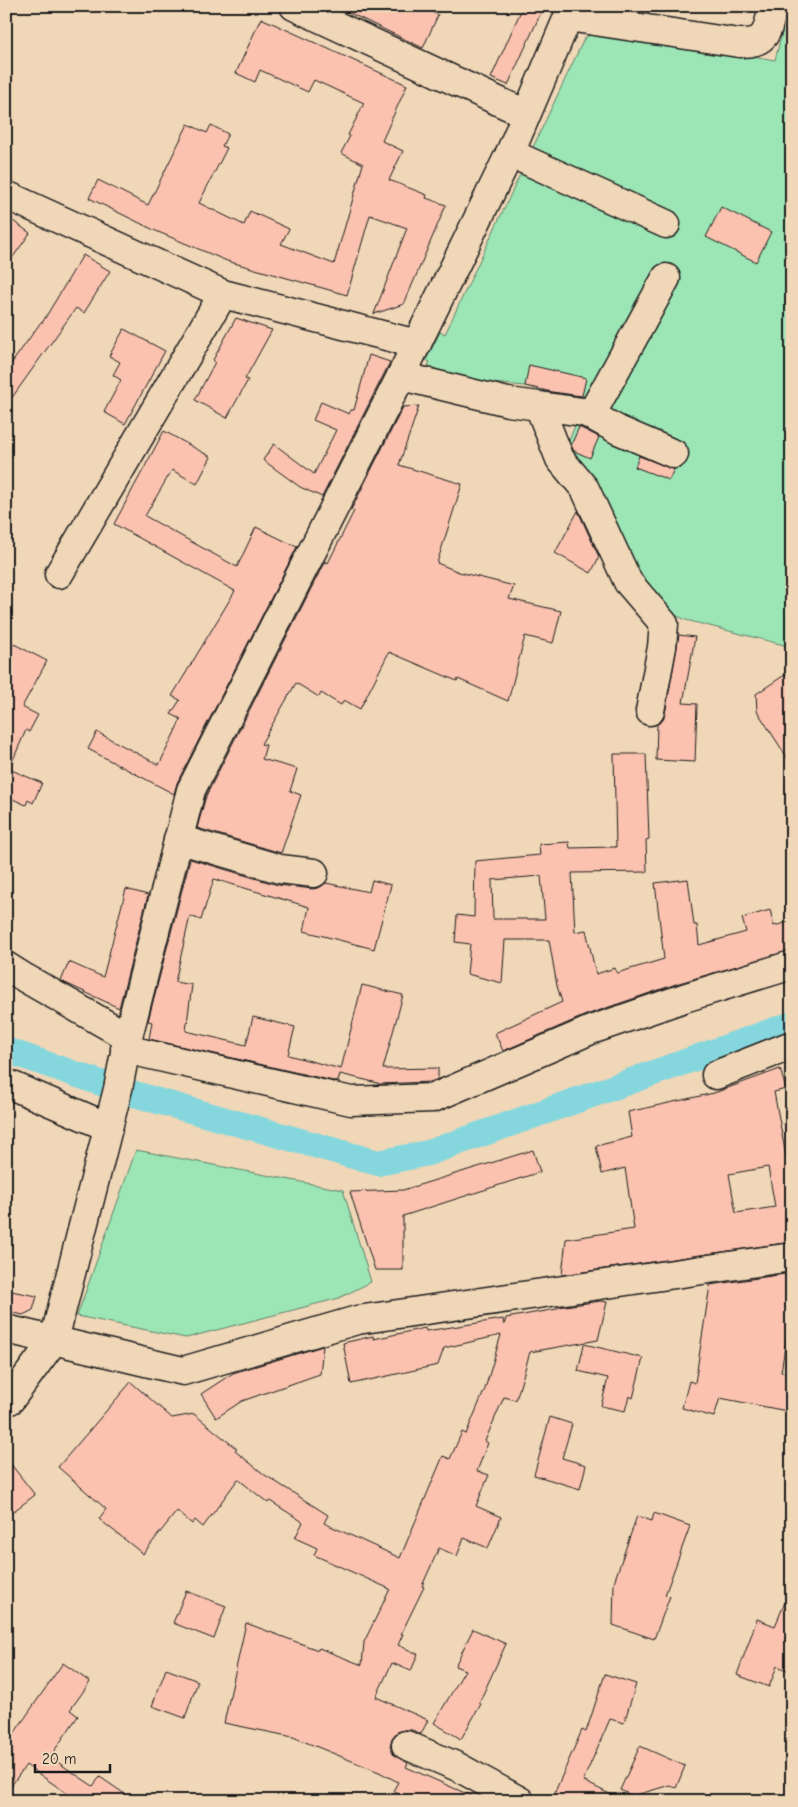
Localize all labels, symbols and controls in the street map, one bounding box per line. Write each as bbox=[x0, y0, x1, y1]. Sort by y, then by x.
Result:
scale bar bbox=[35, 1742, 110, 1774]
text: 20 m bbox=[42, 1750, 76, 1768]

